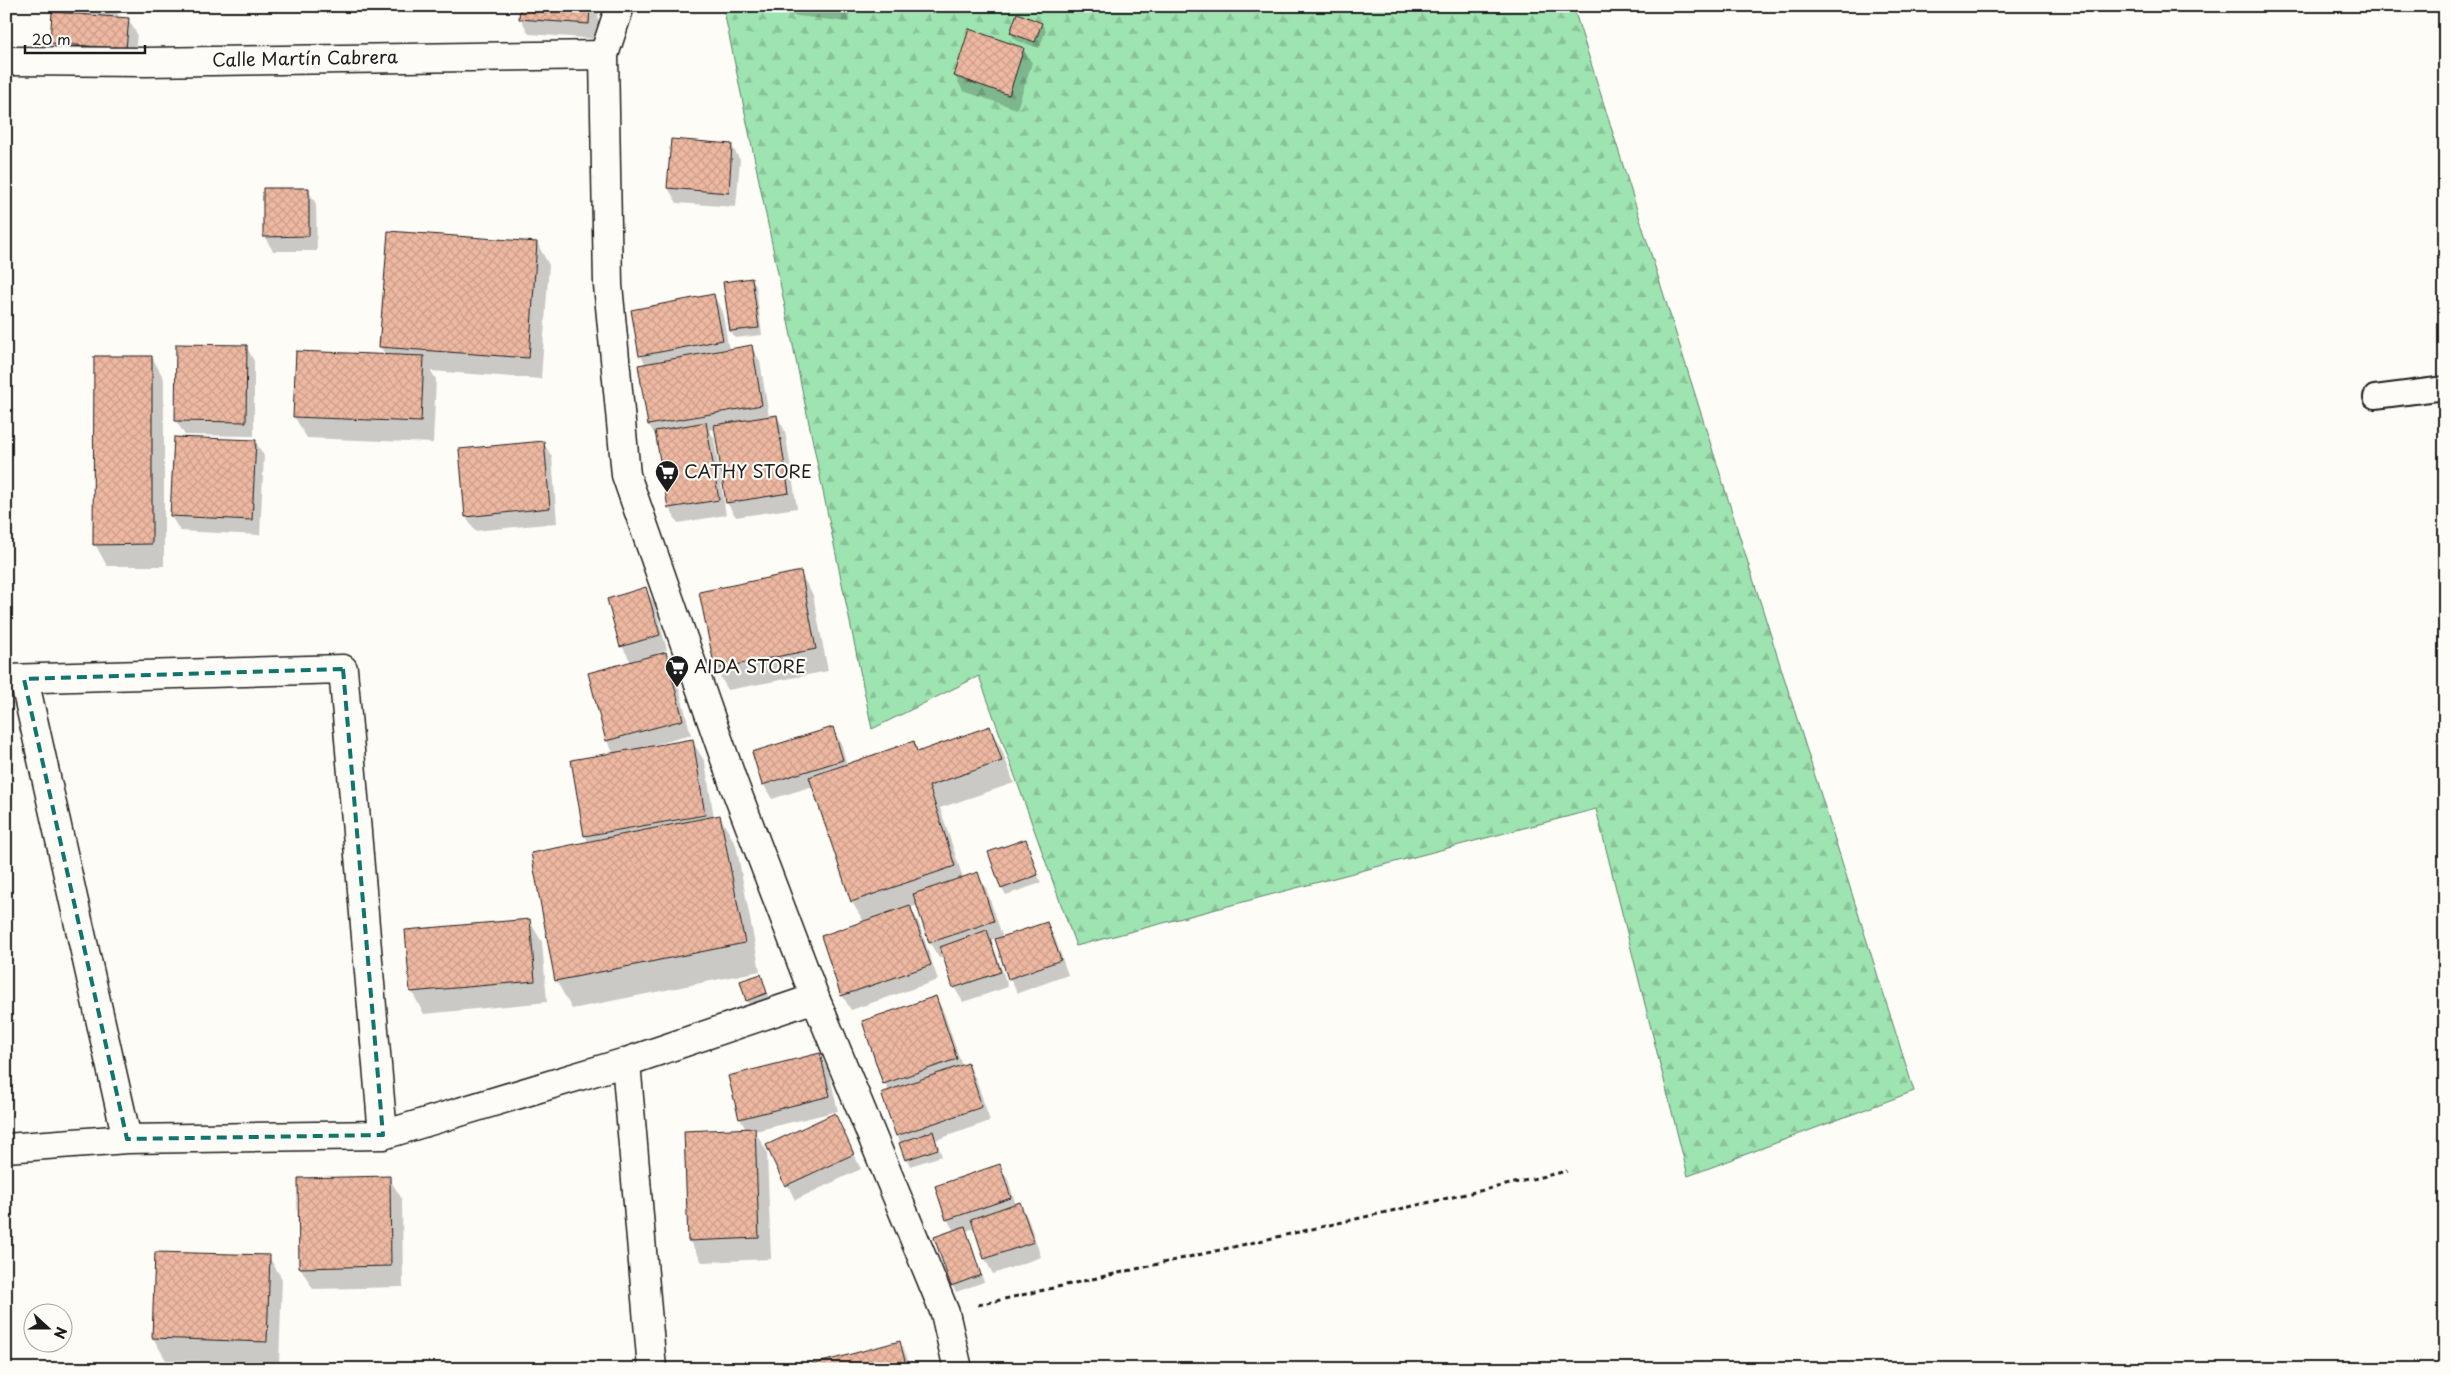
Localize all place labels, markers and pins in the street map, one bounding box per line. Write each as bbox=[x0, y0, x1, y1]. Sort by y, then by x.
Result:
place label: CATHY STORE bbox=[684, 457, 812, 484]
supermarket icon: CATHY STORE bbox=[654, 459, 680, 493]
place label: AIDA STORE bbox=[694, 652, 806, 679]
supermarket icon: AIDA STORE bbox=[664, 654, 690, 688]

